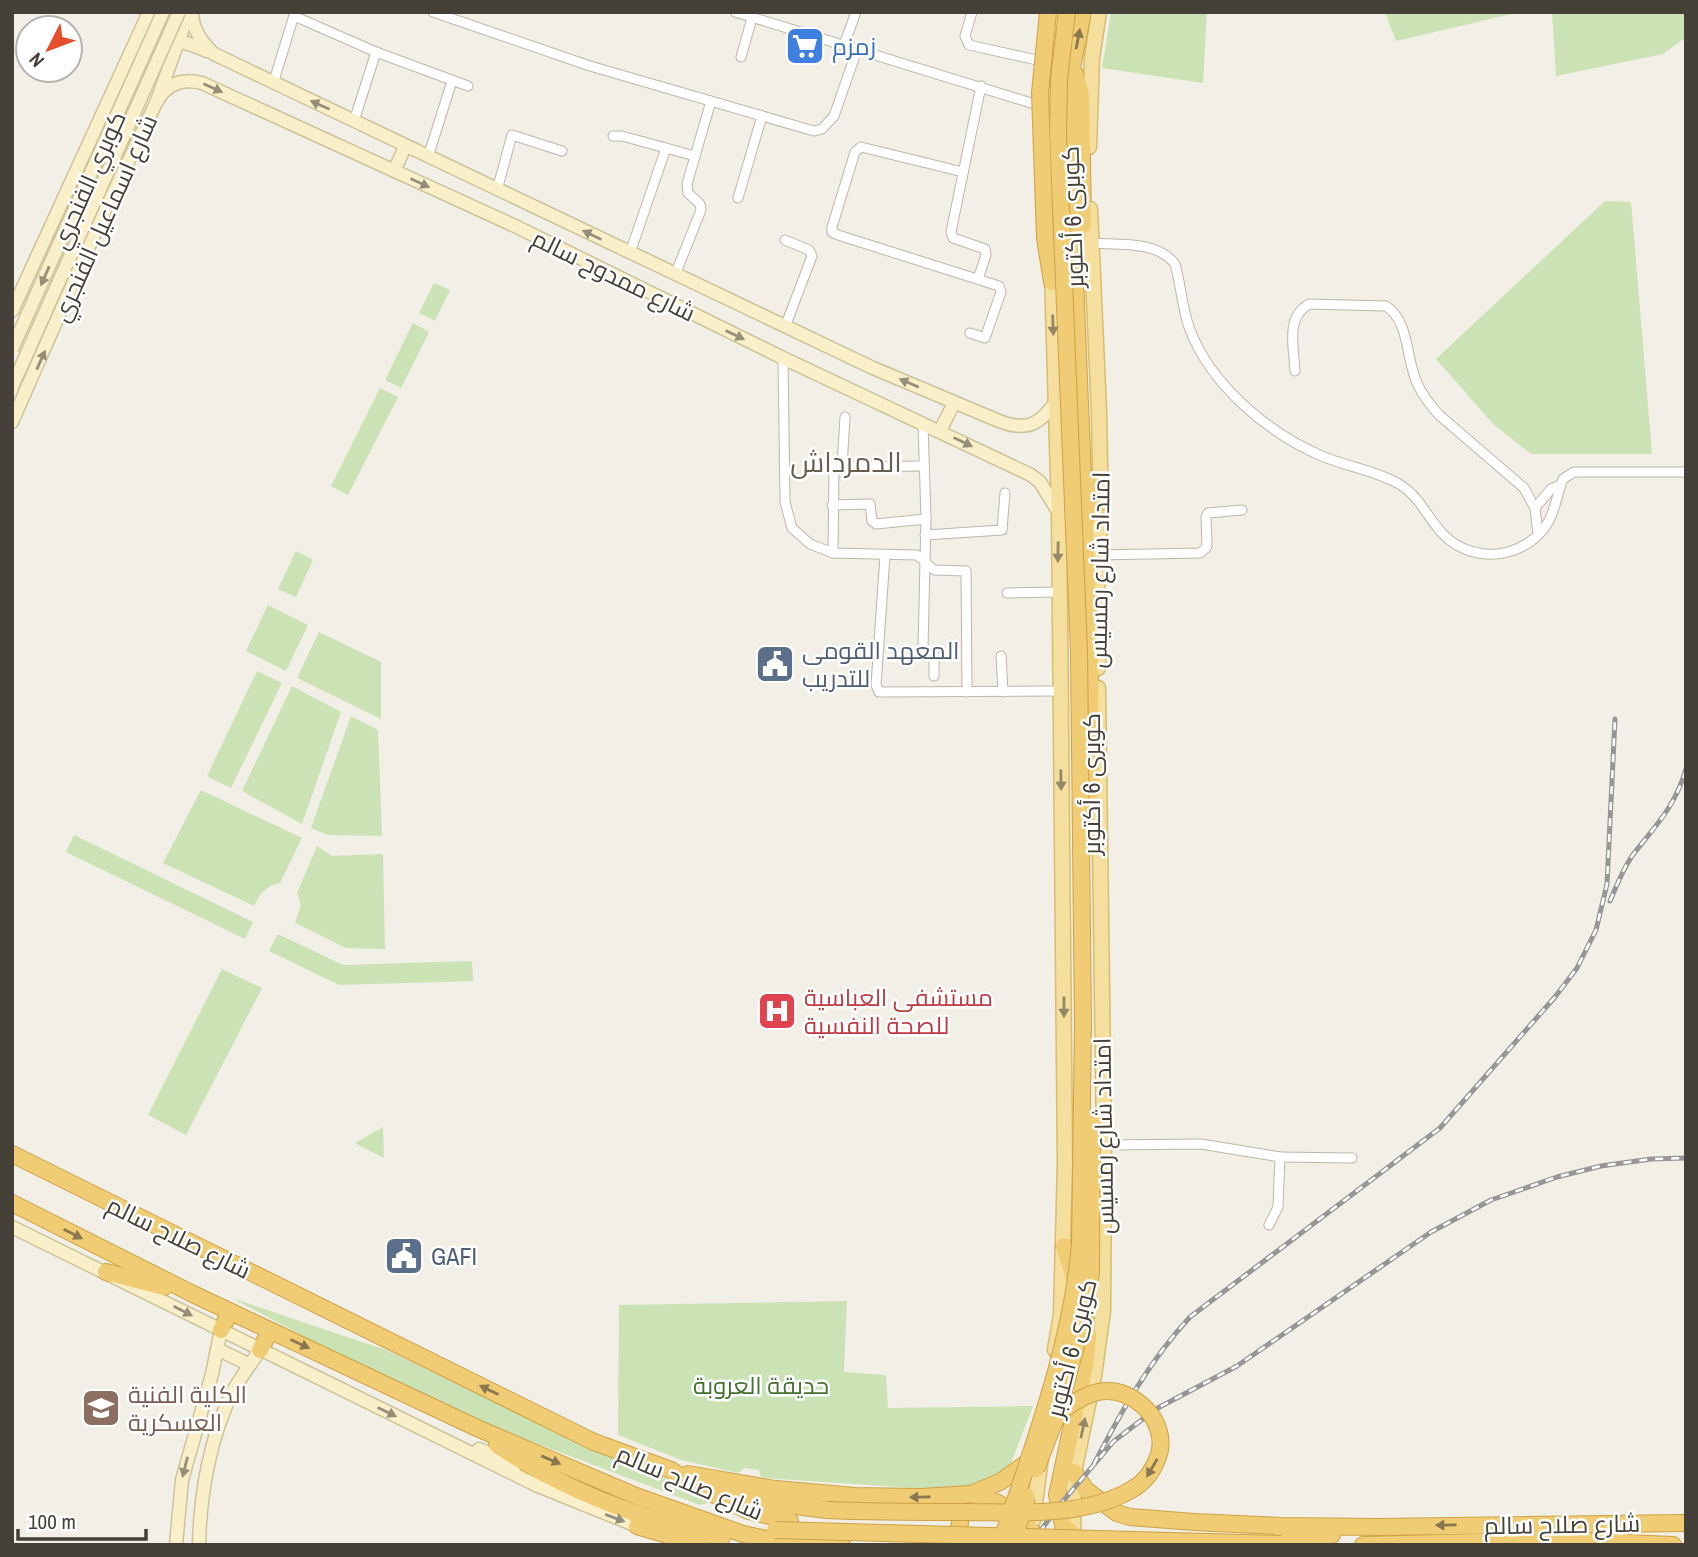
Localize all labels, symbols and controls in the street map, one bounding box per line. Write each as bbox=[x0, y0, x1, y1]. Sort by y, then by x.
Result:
north arrow bbox=[14, 14, 84, 84]
supermarket icon: زمزم bbox=[784, 25, 826, 67]
one-way arrow bbox=[1072, 28, 1083, 50]
place label: زمزم bbox=[832, 30, 876, 63]
text: N bbox=[23, 47, 50, 73]
one-way arrow bbox=[203, 82, 223, 94]
one-way arrow bbox=[310, 99, 330, 111]
street label: كوبري الفنجري bbox=[43, 106, 135, 255]
street label: شارع اسماعيل الفنجري bbox=[44, 109, 167, 328]
street label: كوبرى 6 أكتوبر bbox=[1054, 146, 1091, 290]
one-way arrow bbox=[409, 178, 430, 189]
street label: شارع ممدوح سالم bbox=[526, 222, 701, 329]
one-way arrow bbox=[582, 229, 602, 240]
one-way arrow bbox=[39, 265, 50, 286]
one-way arrow bbox=[1048, 314, 1059, 336]
one-way arrow bbox=[725, 329, 745, 340]
one-way arrow bbox=[36, 349, 47, 370]
one-way arrow bbox=[899, 377, 919, 389]
one-way arrow bbox=[953, 436, 973, 448]
district label: الدمرداش bbox=[790, 443, 902, 481]
street label: امتداد شارع رمسيس bbox=[1081, 471, 1118, 669]
one-way arrow bbox=[1052, 542, 1064, 564]
place label: المعهد القومى للتدريب bbox=[802, 634, 960, 694]
public building icon: المعهد القومى للتدريب bbox=[754, 643, 796, 685]
street label: كوبرى 6 أكتوبر bbox=[1075, 713, 1107, 857]
one-way arrow bbox=[1056, 769, 1067, 791]
place label: مستشفى العباسية للصحة النفسية bbox=[804, 981, 993, 1041]
hospital icon: مستشفى العباسية للصحة النفسية bbox=[756, 990, 798, 1032]
one-way arrow bbox=[1058, 997, 1070, 1019]
street label: امتداد شارع رمسيس bbox=[1085, 1037, 1122, 1235]
street label: شارع صلاح سالم bbox=[101, 1188, 256, 1287]
one-way arrow bbox=[63, 1228, 83, 1239]
public building icon: GAFI bbox=[383, 1235, 425, 1277]
place label: GAFI bbox=[431, 1240, 477, 1272]
street label: كوبرى 6 أكتوبر bbox=[1038, 1275, 1104, 1423]
one-way arrow bbox=[173, 1305, 193, 1317]
one-way arrow bbox=[289, 1339, 310, 1350]
park label: حديقة العروبة bbox=[693, 1369, 829, 1401]
place label: الكلية الفنية العسكرية bbox=[128, 1378, 247, 1438]
one-way arrow bbox=[479, 1385, 499, 1396]
school or university icon: الكلية الفنية العسكرية bbox=[80, 1387, 122, 1429]
one-way arrow bbox=[377, 1406, 397, 1418]
one-way arrow bbox=[1078, 1417, 1089, 1439]
street label: شارع صلاح سالم bbox=[611, 1437, 768, 1528]
one-way arrow bbox=[541, 1454, 562, 1465]
one-way arrow bbox=[179, 1456, 190, 1478]
one-way arrow bbox=[1146, 1458, 1158, 1478]
one-way arrow bbox=[908, 1491, 930, 1502]
scale bar bbox=[18, 1498, 145, 1542]
text: 100 m bbox=[28, 1507, 76, 1536]
street label: شارع صلاح سالم bbox=[1483, 1507, 1641, 1542]
one-way arrow bbox=[605, 1513, 626, 1524]
one-way arrow bbox=[1435, 1519, 1457, 1531]

